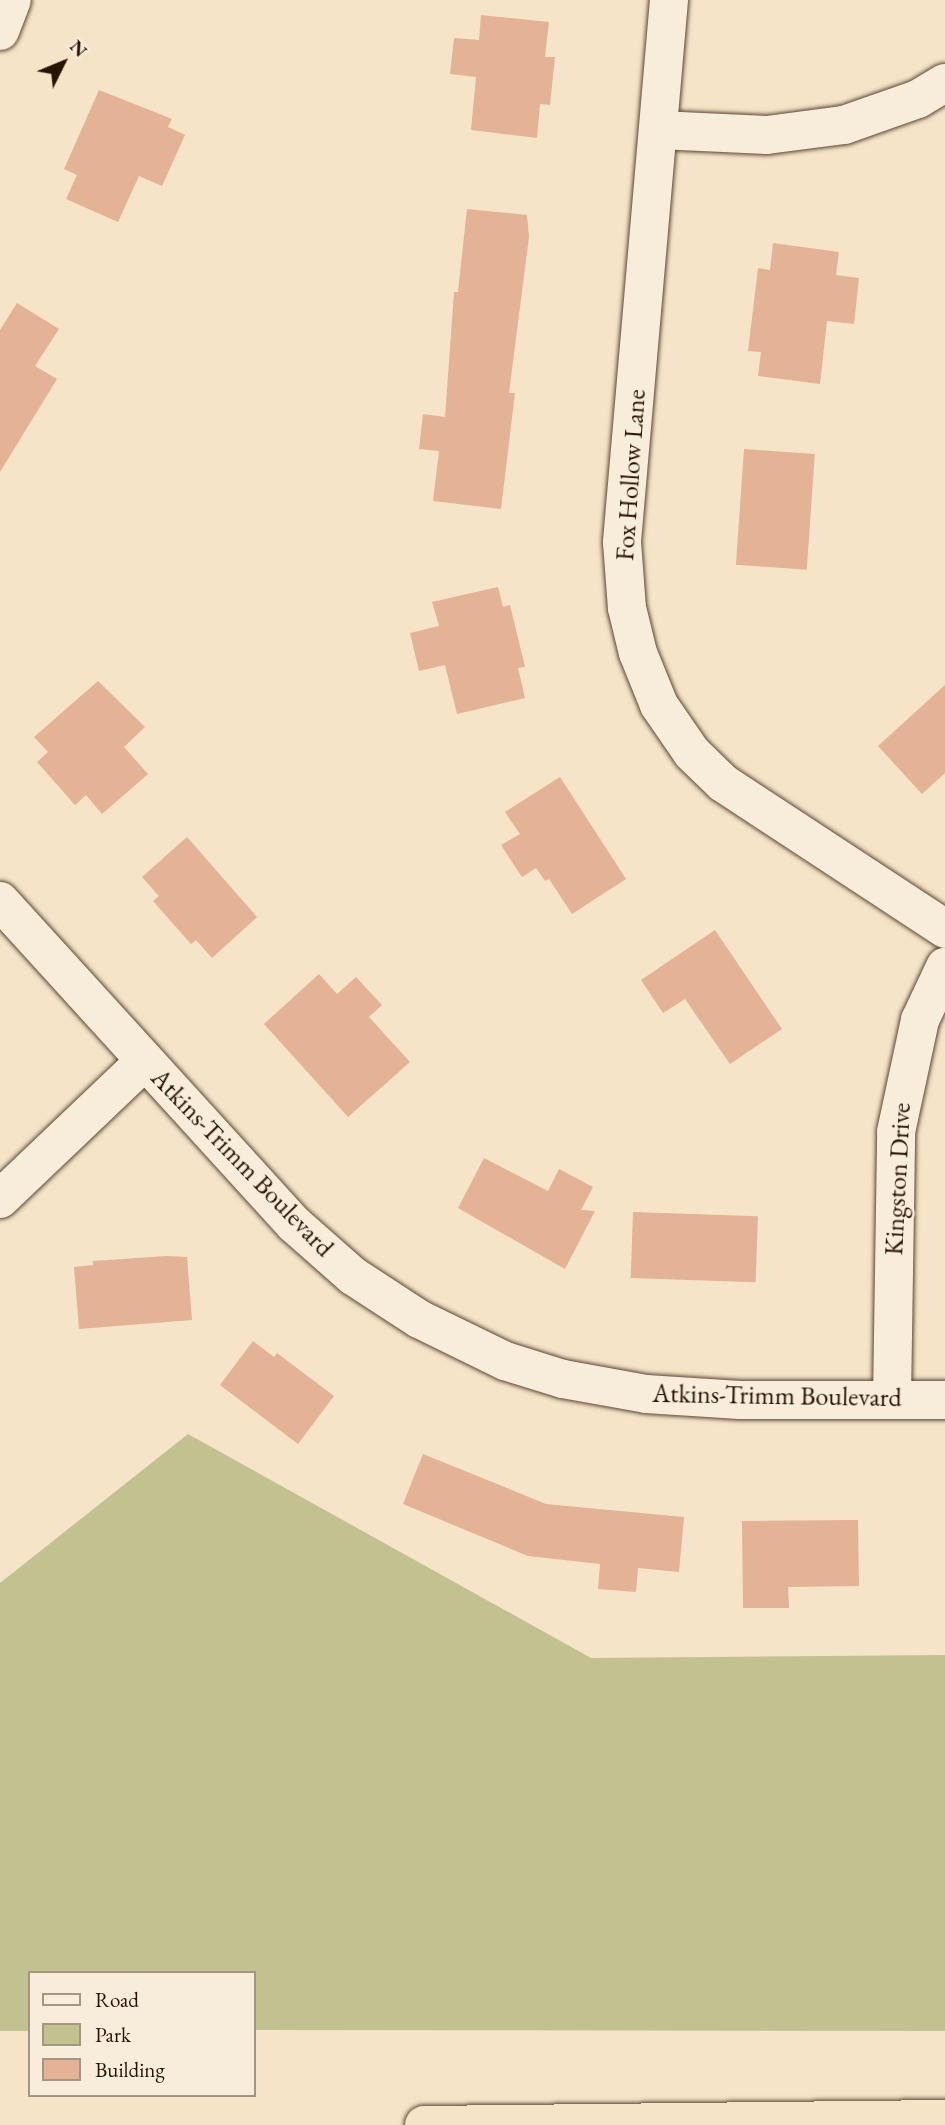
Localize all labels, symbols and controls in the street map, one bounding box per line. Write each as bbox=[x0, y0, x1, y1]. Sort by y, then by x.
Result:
north arrow bbox=[28, 28, 98, 98]
text: N bbox=[64, 34, 93, 62]
street label: Fox Hollow Lane bbox=[609, 388, 653, 562]
street label: Atkins-Trimm Boulevard bbox=[144, 1062, 340, 1264]
street label: Kingston Drive bbox=[878, 1102, 918, 1256]
street label: Atkins-Trimm Boulevard bbox=[652, 1378, 902, 1414]
legend bbox=[28, 1971, 256, 2097]
text: Road bbox=[95, 1986, 139, 2013]
text: Park bbox=[95, 2021, 131, 2048]
text: Building bbox=[95, 2056, 165, 2083]

